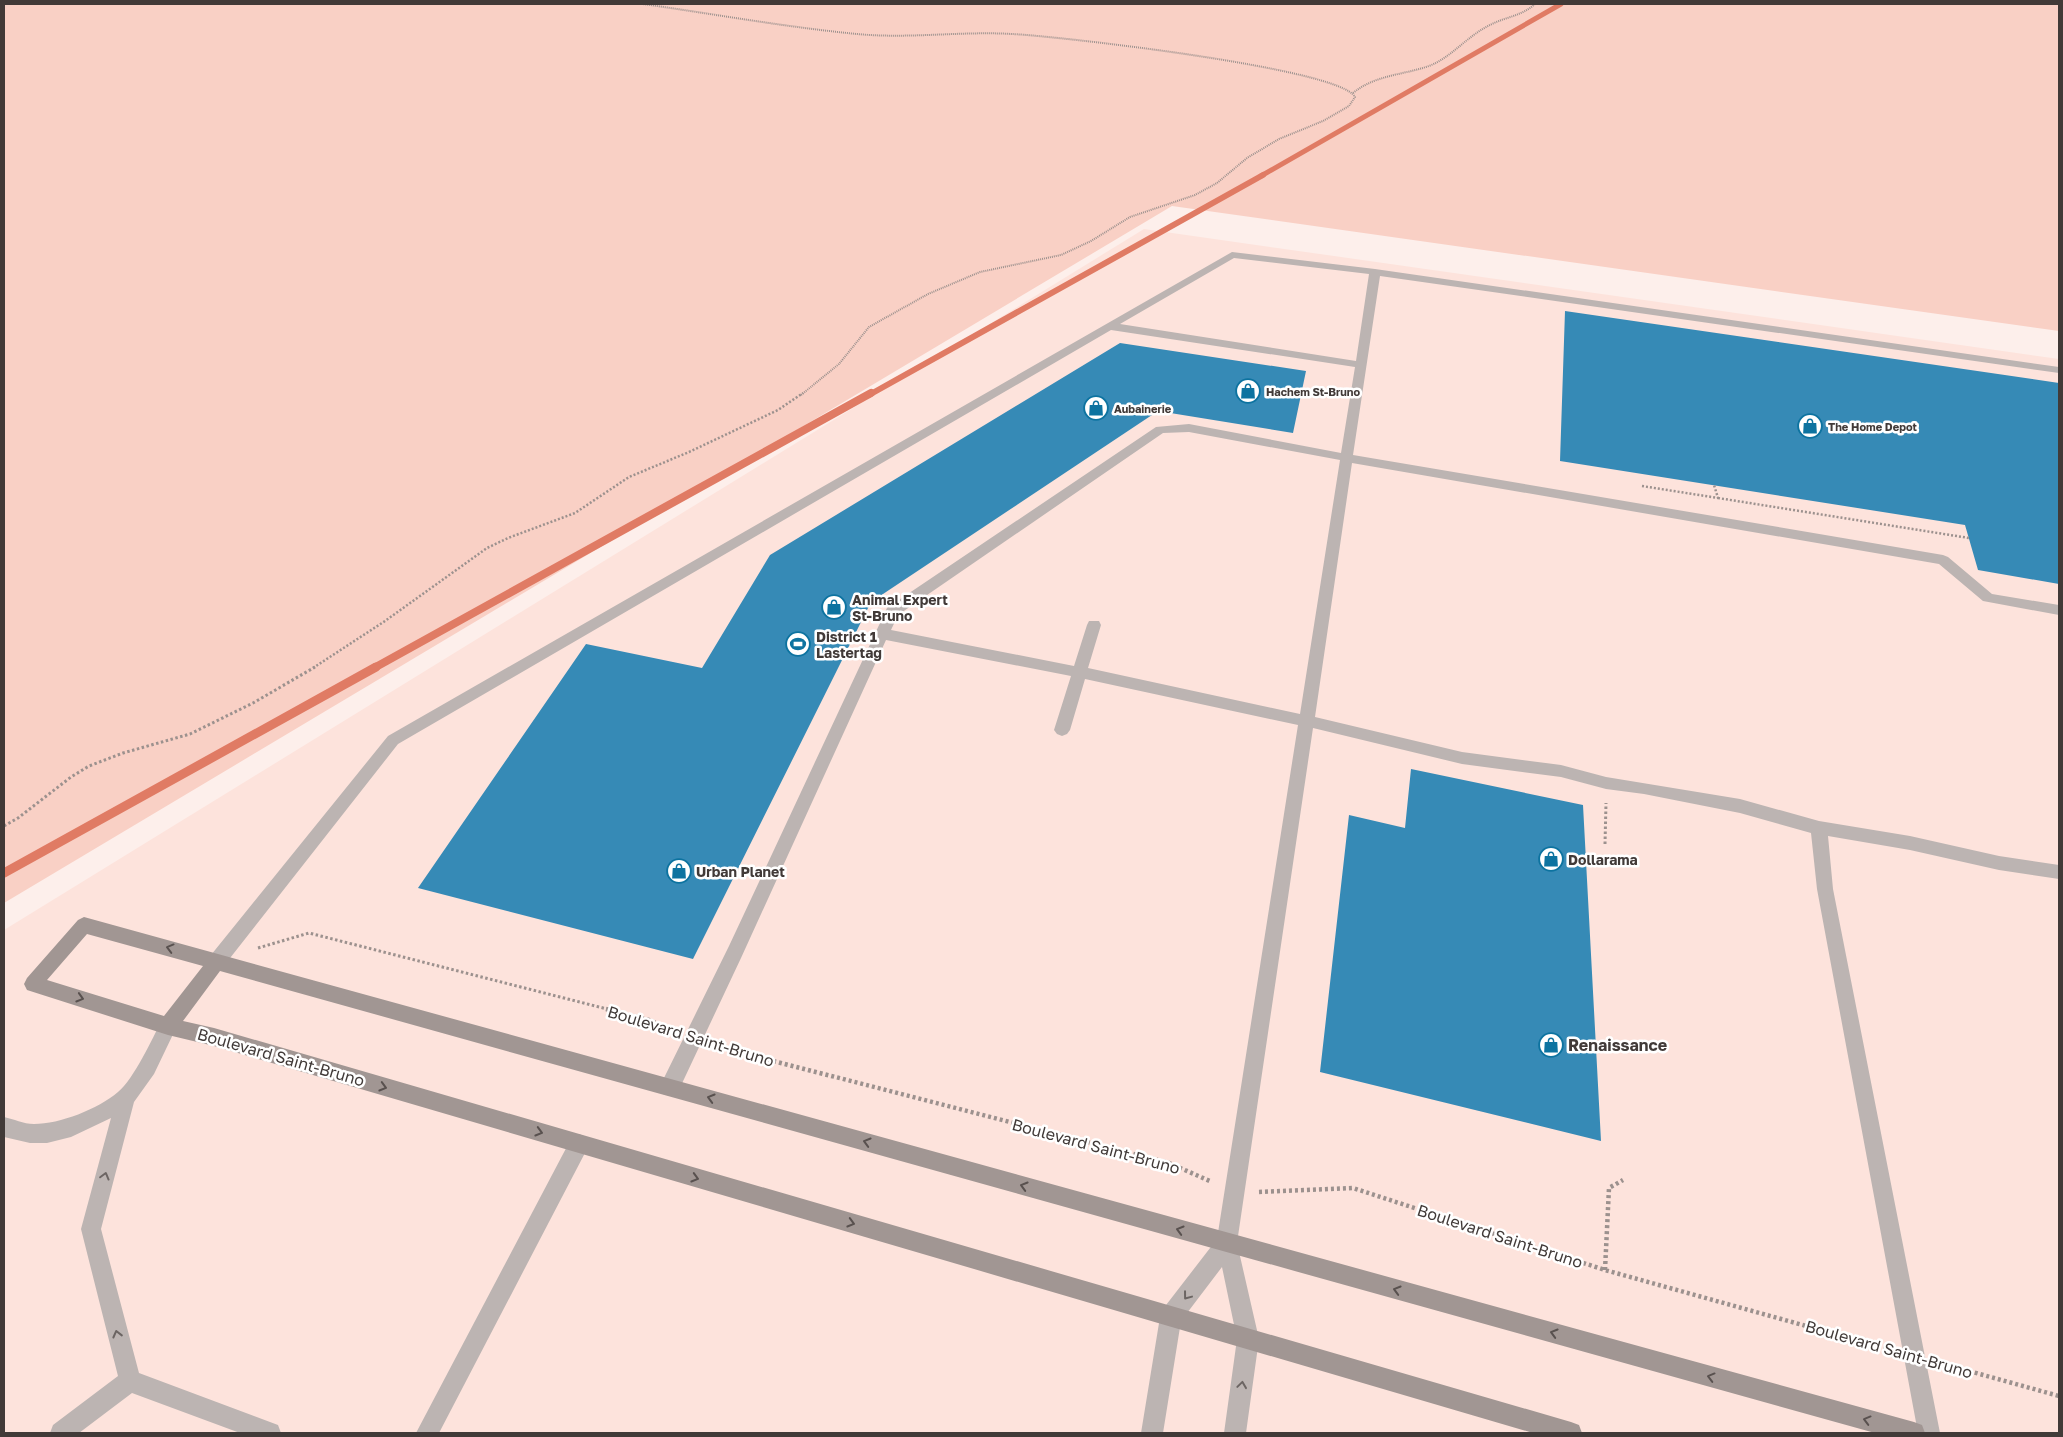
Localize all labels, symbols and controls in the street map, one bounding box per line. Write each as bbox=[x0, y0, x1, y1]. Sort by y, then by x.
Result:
shop icon: Hachem St-Bruno bbox=[1235, 378, 1261, 404]
place label: Hachem St-Bruno bbox=[1266, 385, 1360, 398]
shop icon: Aubainerie bbox=[1083, 395, 1109, 421]
place label: Aubainerie bbox=[1114, 402, 1172, 415]
shop icon: The Home Depot bbox=[1797, 413, 1823, 439]
place label: The Home Depot bbox=[1828, 420, 1918, 433]
place label: Animal Expert St-Bruno bbox=[852, 591, 948, 624]
shop icon: Animal Expert St-Bruno bbox=[821, 594, 847, 620]
place label: District 1 Lastertag bbox=[816, 628, 882, 661]
sports icon: District 1 Lastertag bbox=[785, 631, 811, 657]
shop icon: Dollarama bbox=[1538, 846, 1564, 872]
place label: Dollarama bbox=[1568, 851, 1638, 868]
shop icon: Urban Planet bbox=[666, 858, 692, 884]
place label: Urban Planet bbox=[696, 863, 785, 880]
one-way arrow bbox=[165, 943, 174, 954]
one-way arrow bbox=[75, 993, 83, 1003]
street label: Boulevard Saint-Bruno bbox=[605, 1001, 777, 1071]
street label: Boulevard Saint-Bruno bbox=[195, 1024, 367, 1090]
shop icon: Renaissance bbox=[1538, 1032, 1564, 1058]
place label: Renaissance bbox=[1568, 1035, 1667, 1055]
one-way arrow bbox=[379, 1081, 387, 1091]
one-way arrow bbox=[707, 1094, 716, 1104]
street label: Boulevard Saint-Bruno bbox=[1010, 1114, 1182, 1178]
one-way arrow bbox=[535, 1127, 543, 1137]
one-way arrow bbox=[863, 1137, 872, 1148]
one-way arrow bbox=[99, 1172, 110, 1181]
one-way arrow bbox=[691, 1172, 699, 1182]
one-way arrow bbox=[1020, 1181, 1029, 1191]
street label: Boulevard Saint-Bruno bbox=[1415, 1200, 1585, 1272]
one-way arrow bbox=[847, 1218, 855, 1228]
one-way arrow bbox=[1177, 1225, 1185, 1235]
one-way arrow bbox=[1393, 1285, 1402, 1296]
one-way arrow bbox=[1184, 1290, 1193, 1299]
street label: Boulevard Saint-Bruno bbox=[1803, 1316, 1975, 1382]
one-way arrow bbox=[1550, 1329, 1559, 1339]
one-way arrow bbox=[113, 1330, 123, 1338]
one-way arrow bbox=[1706, 1372, 1715, 1383]
one-way arrow bbox=[1236, 1381, 1247, 1389]
one-way arrow bbox=[1864, 1416, 1872, 1426]

